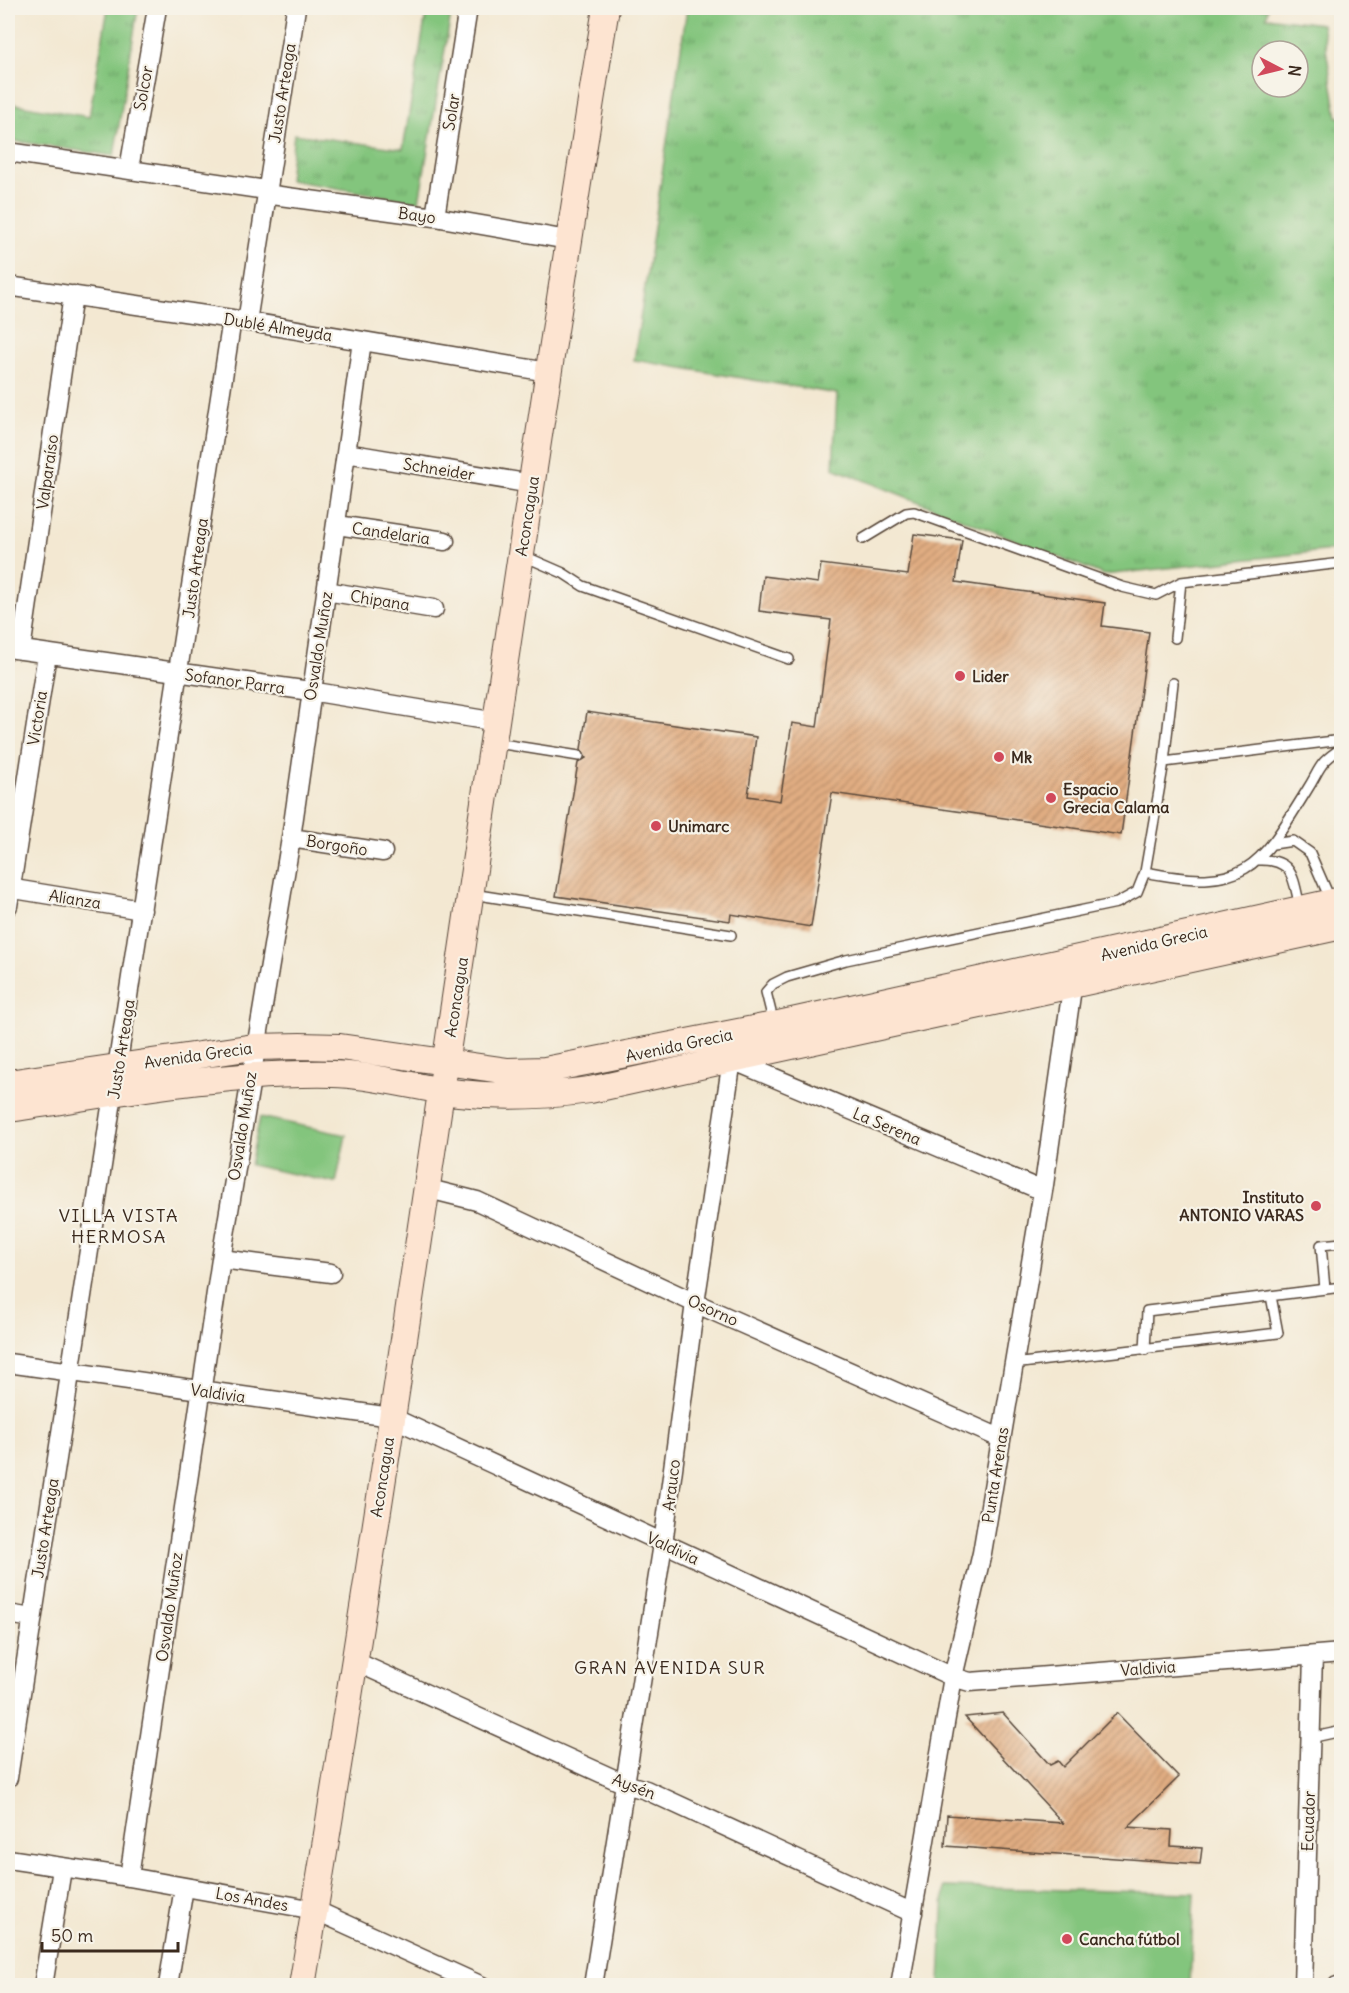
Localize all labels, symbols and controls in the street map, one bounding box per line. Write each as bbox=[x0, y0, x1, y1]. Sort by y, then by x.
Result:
north arrow bbox=[1250, 39, 1310, 99]
street label: Justo Arteaga bbox=[264, 42, 300, 144]
street label: Solcor bbox=[129, 64, 157, 112]
text: N bbox=[1284, 64, 1305, 78]
street label: Solar bbox=[438, 92, 464, 132]
street label: Bayo bbox=[397, 202, 437, 228]
street label: Dublé Almeyda bbox=[222, 309, 334, 345]
street label: Valparaíso bbox=[32, 433, 62, 511]
street label: Schneider bbox=[402, 453, 477, 485]
street label: Aconcagua bbox=[511, 474, 543, 558]
street label: Justo Arteaga bbox=[178, 517, 212, 619]
street label: Candelaria bbox=[351, 518, 431, 548]
street label: Chipana bbox=[349, 585, 411, 615]
street label: Osvaldo Muñoz bbox=[299, 590, 337, 702]
street label: Sofanor Parra bbox=[184, 664, 286, 698]
place label: Lider bbox=[972, 666, 1009, 686]
marker: Lider bbox=[953, 669, 967, 683]
street label: Victoria bbox=[23, 689, 51, 747]
place label: Mk bbox=[1011, 747, 1032, 767]
marker: Mk bbox=[992, 750, 1006, 764]
place label: Espacio Grecia Calama bbox=[1063, 779, 1169, 817]
marker: Espacio Grecia Calama bbox=[1044, 791, 1058, 805]
place label: Unimarc bbox=[668, 816, 729, 836]
marker: Unimarc bbox=[649, 819, 663, 833]
street label: Borgoño bbox=[305, 830, 369, 860]
street label: Alianza bbox=[48, 885, 102, 913]
street label: Avenida Grecia bbox=[1099, 921, 1209, 965]
street label: Aconcagua bbox=[440, 955, 472, 1039]
street label: Justo Arteaga bbox=[103, 998, 139, 1100]
street label: Avenida Grecia bbox=[624, 1024, 734, 1066]
street label: Avenida Grecia bbox=[143, 1038, 253, 1072]
street label: Osvaldo Muñoz bbox=[223, 1070, 261, 1182]
street label: La Serena bbox=[850, 1103, 924, 1149]
place label: Instituto ANTONIO VARAS bbox=[1179, 1187, 1304, 1225]
marker: Instituto ANTONIO VARAS bbox=[1309, 1199, 1323, 1213]
district label: VILLA VISTA HERMOSA bbox=[59, 1204, 179, 1248]
street label: Osorno bbox=[685, 1290, 741, 1330]
street label: Valdivia bbox=[189, 1379, 247, 1407]
street label: Punta Arenas bbox=[978, 1426, 1012, 1524]
street label: Aconcagua bbox=[366, 1435, 398, 1519]
street label: Arauco bbox=[658, 1458, 684, 1512]
street label: Justo Arteaga bbox=[27, 1477, 63, 1579]
street label: Valdivia bbox=[644, 1527, 702, 1569]
street label: Osvaldo Muñoz bbox=[151, 1551, 187, 1663]
district label: GRAN AVENIDA SUR bbox=[574, 1656, 766, 1679]
street label: Valdivia bbox=[1120, 1656, 1176, 1680]
street label: Aysén bbox=[610, 1769, 658, 1803]
street label: Ecuador bbox=[1297, 1790, 1319, 1852]
street label: Los Andes bbox=[214, 1883, 290, 1915]
scale bar bbox=[42, 1915, 178, 1953]
text: 50 m bbox=[51, 1924, 93, 1947]
place label: Cancha fútbol bbox=[1079, 1929, 1180, 1949]
marker: Cancha fútbol bbox=[1060, 1932, 1074, 1946]

